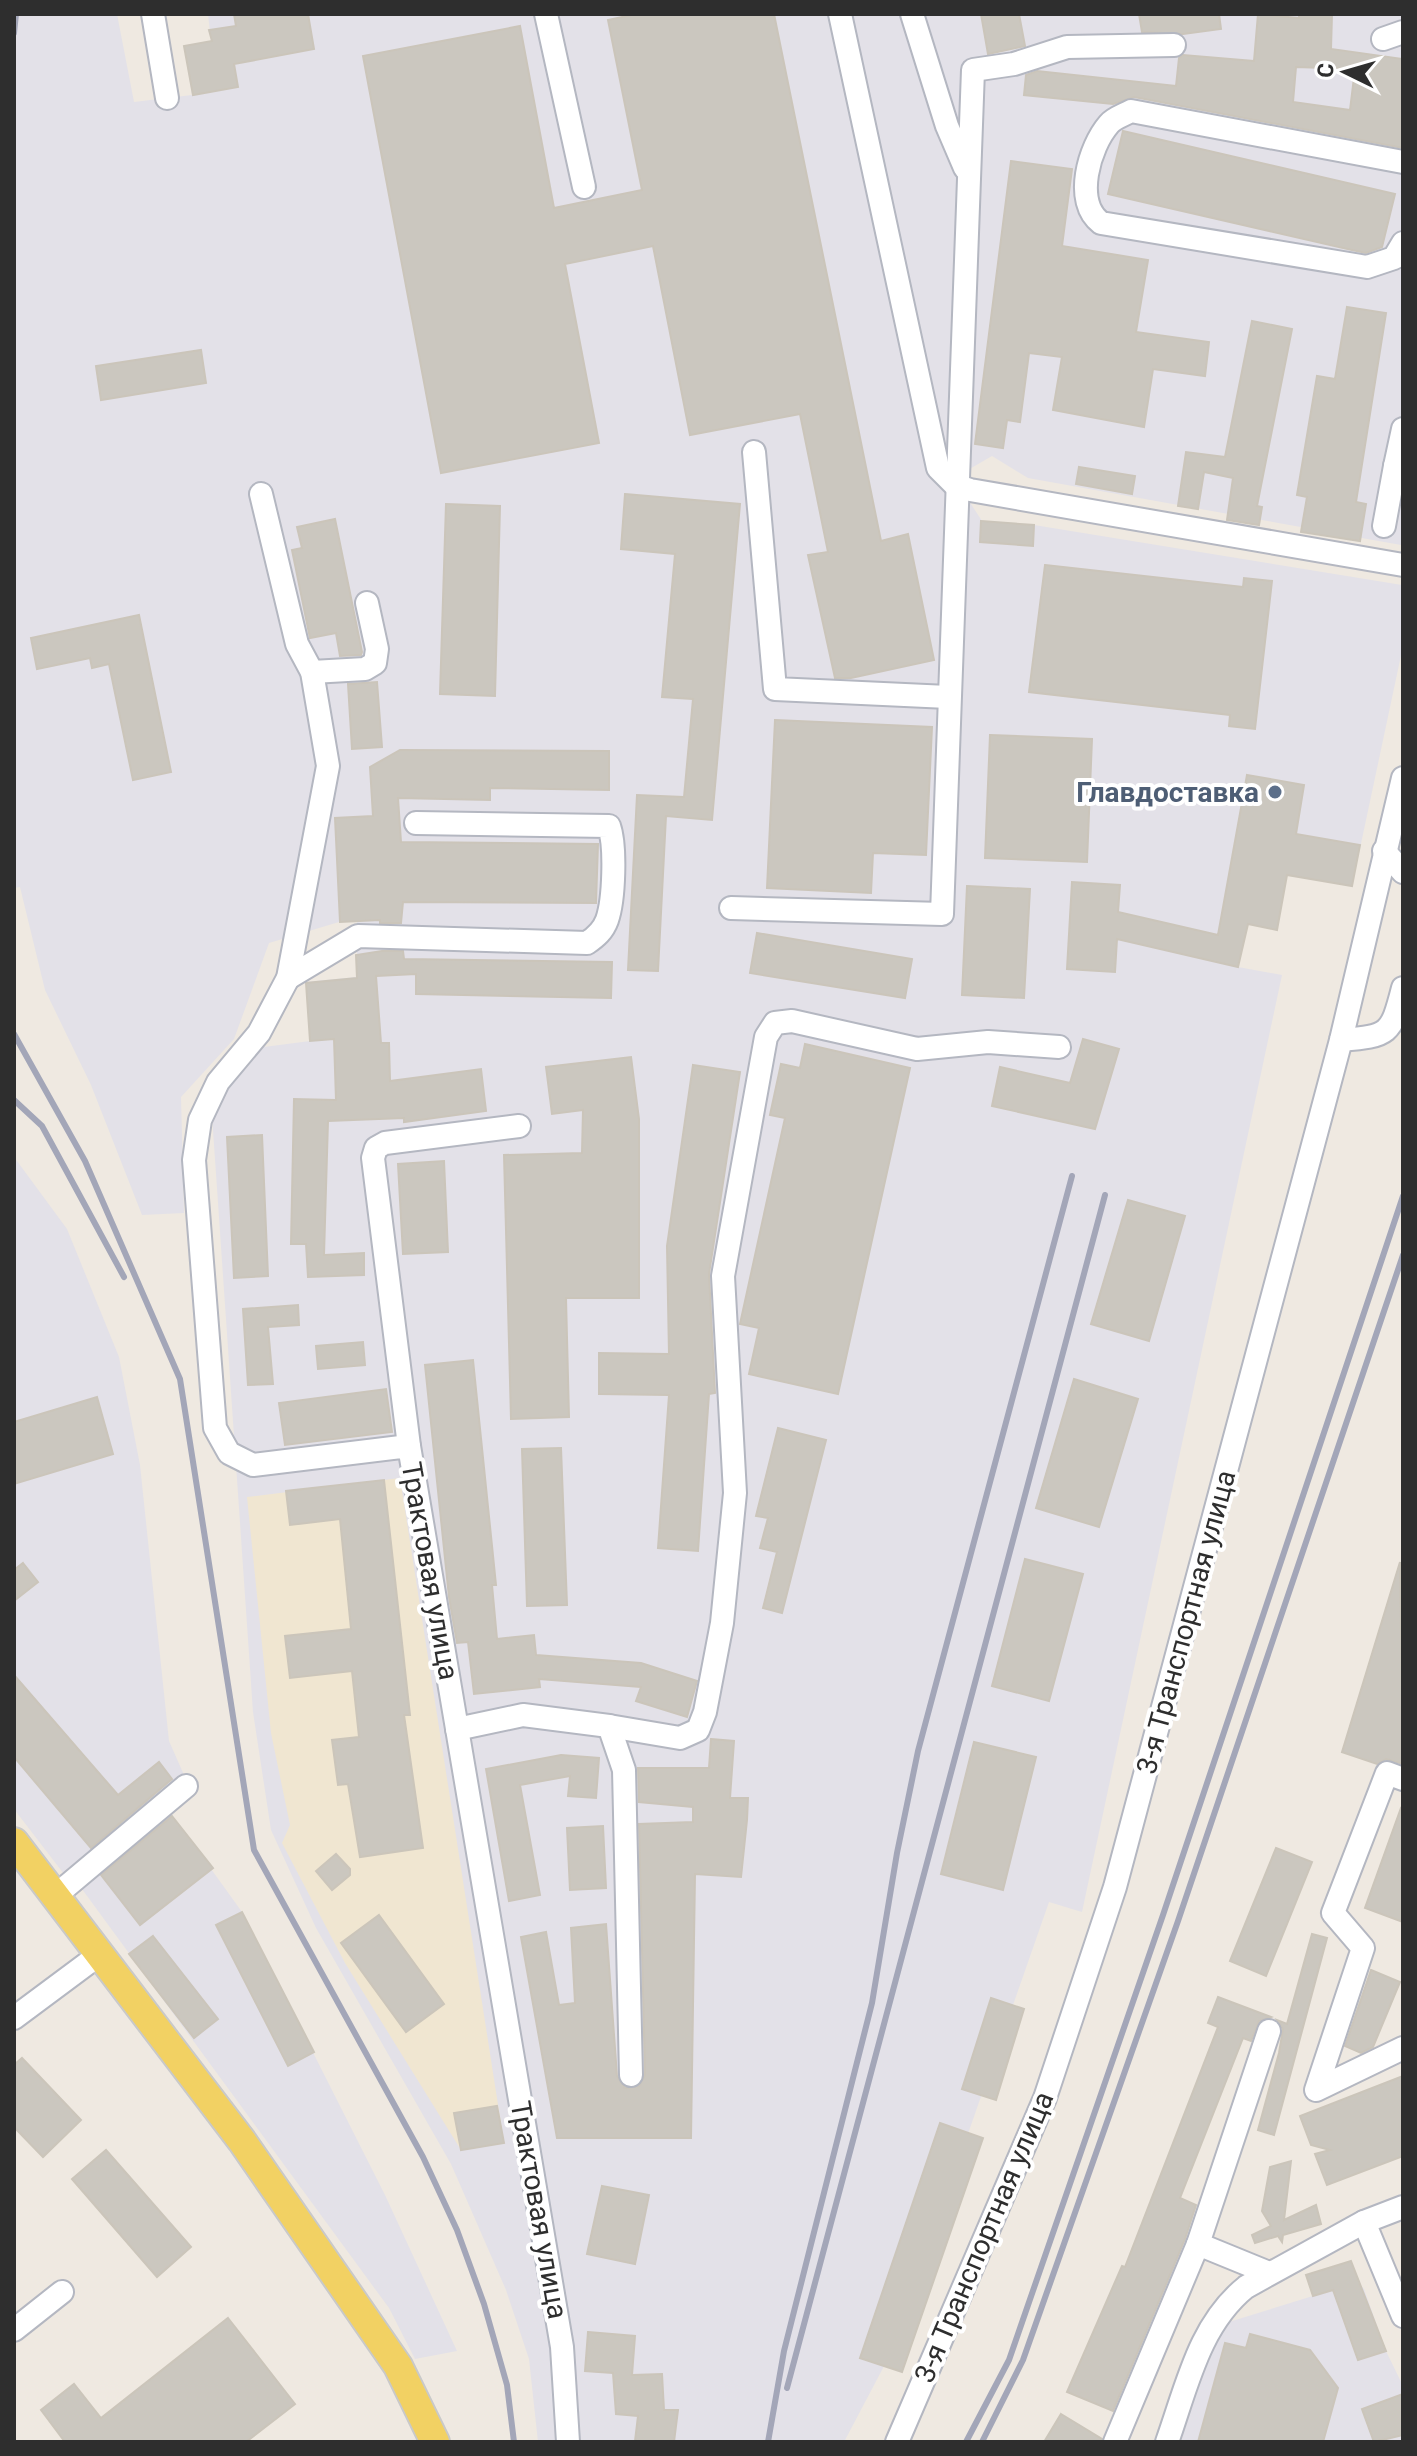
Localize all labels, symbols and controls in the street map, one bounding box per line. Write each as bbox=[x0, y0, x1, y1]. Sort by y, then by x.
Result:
north arrow bbox=[1305, 32, 1385, 112]
text: С bbox=[1312, 62, 1339, 79]
place label: Главдоставка bbox=[1076, 776, 1259, 809]
marker: Главдоставка bbox=[1266, 783, 1284, 801]
street label: Трактовая улица bbox=[395, 1460, 465, 1682]
street label: 3-я Транспортная улица bbox=[1130, 1467, 1242, 1777]
street label: 3-я Транспортная улица bbox=[908, 2086, 1060, 2388]
street label: Трактовая улица bbox=[504, 2099, 574, 2321]

